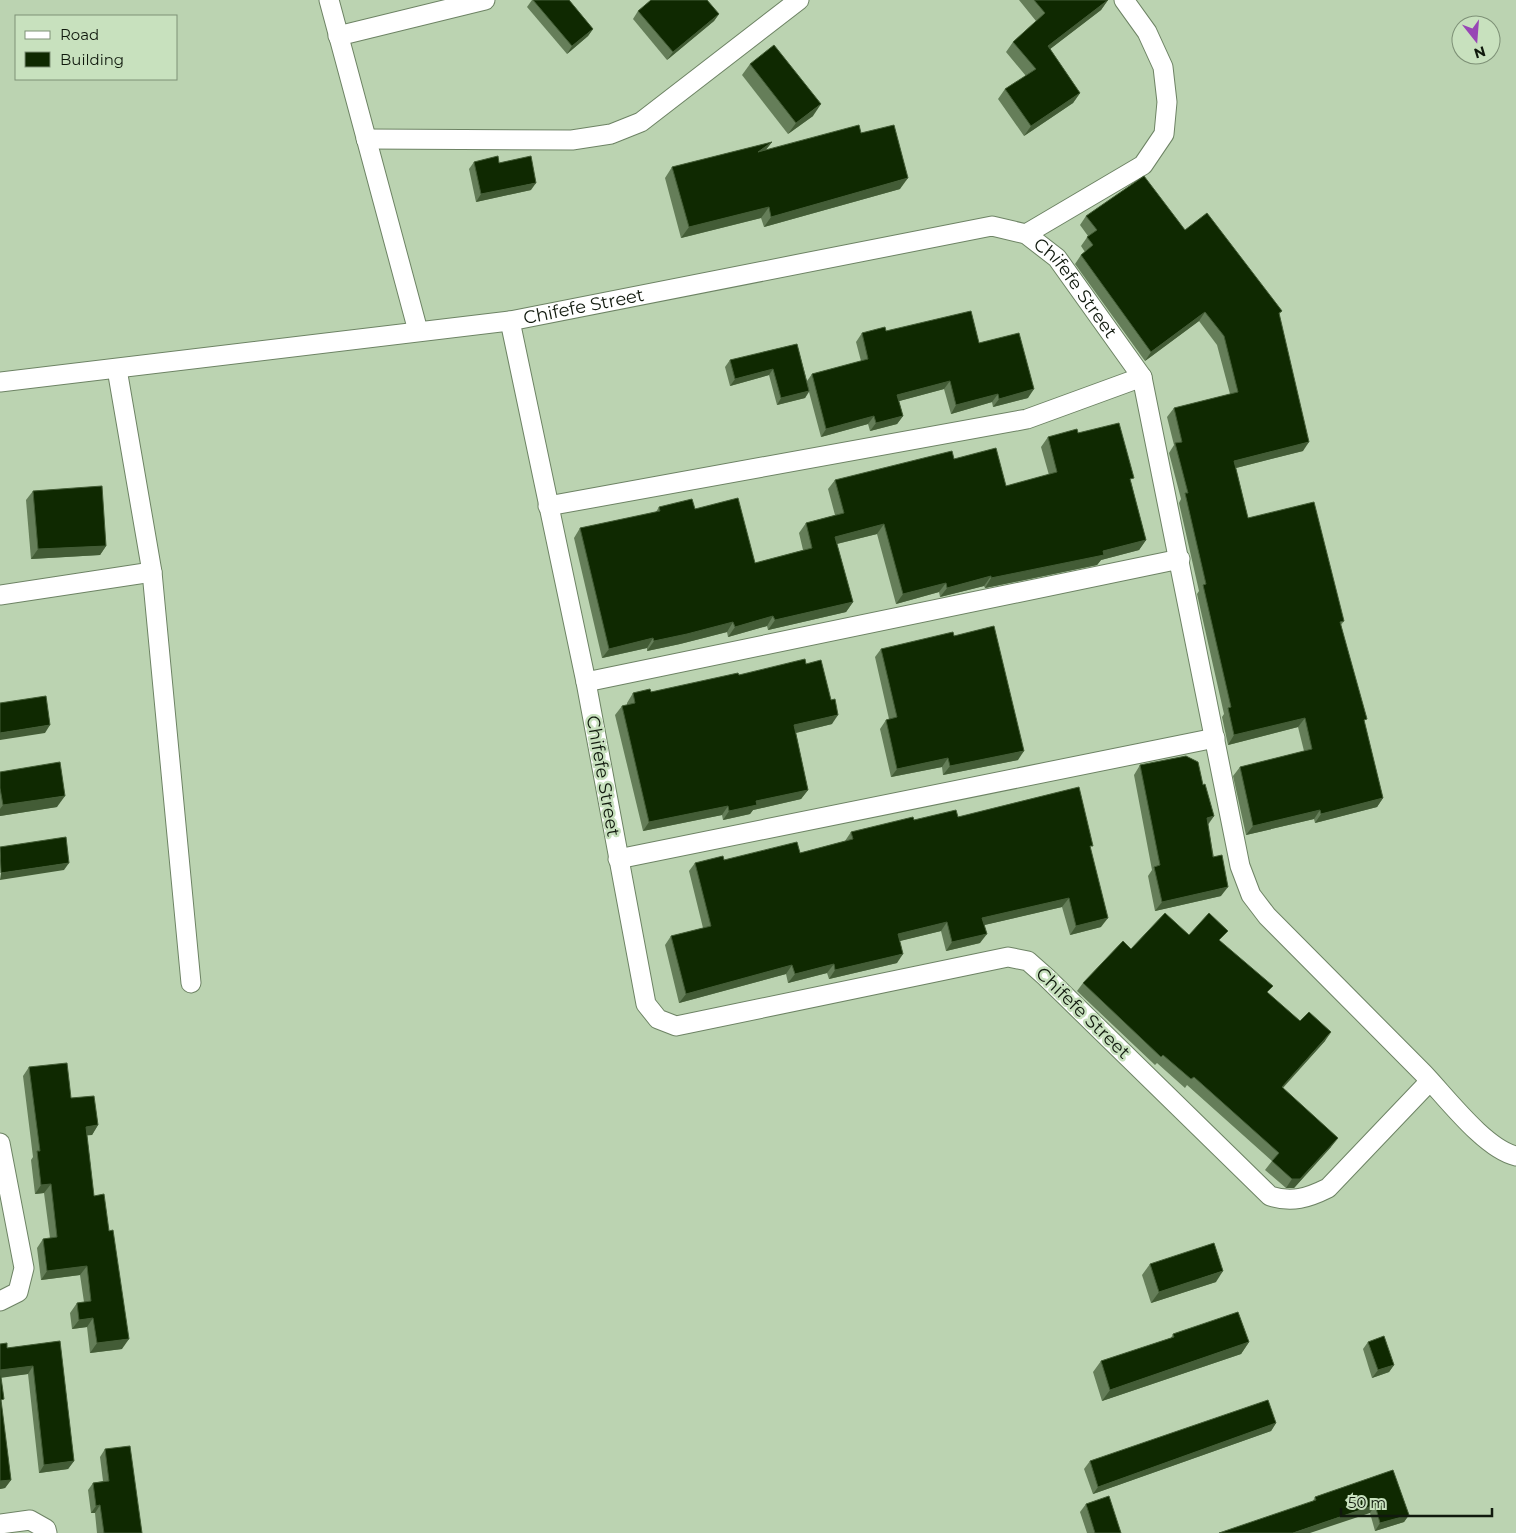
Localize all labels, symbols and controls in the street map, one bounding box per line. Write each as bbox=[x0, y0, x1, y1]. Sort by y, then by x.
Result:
legend bbox=[15, 15, 178, 80]
north arrow bbox=[1451, 15, 1501, 65]
text: Road bbox=[60, 25, 99, 44]
text: N bbox=[1472, 42, 1488, 63]
text: Building bbox=[60, 50, 124, 69]
street label: Chifefe Street bbox=[1029, 233, 1122, 342]
street label: Chifefe Street bbox=[521, 284, 646, 329]
street label: Chifefe Street bbox=[582, 714, 624, 838]
street label: Chifefe Street bbox=[1031, 963, 1135, 1063]
scale bar bbox=[1341, 1486, 1492, 1518]
text: 50 m bbox=[1348, 1493, 1386, 1512]

